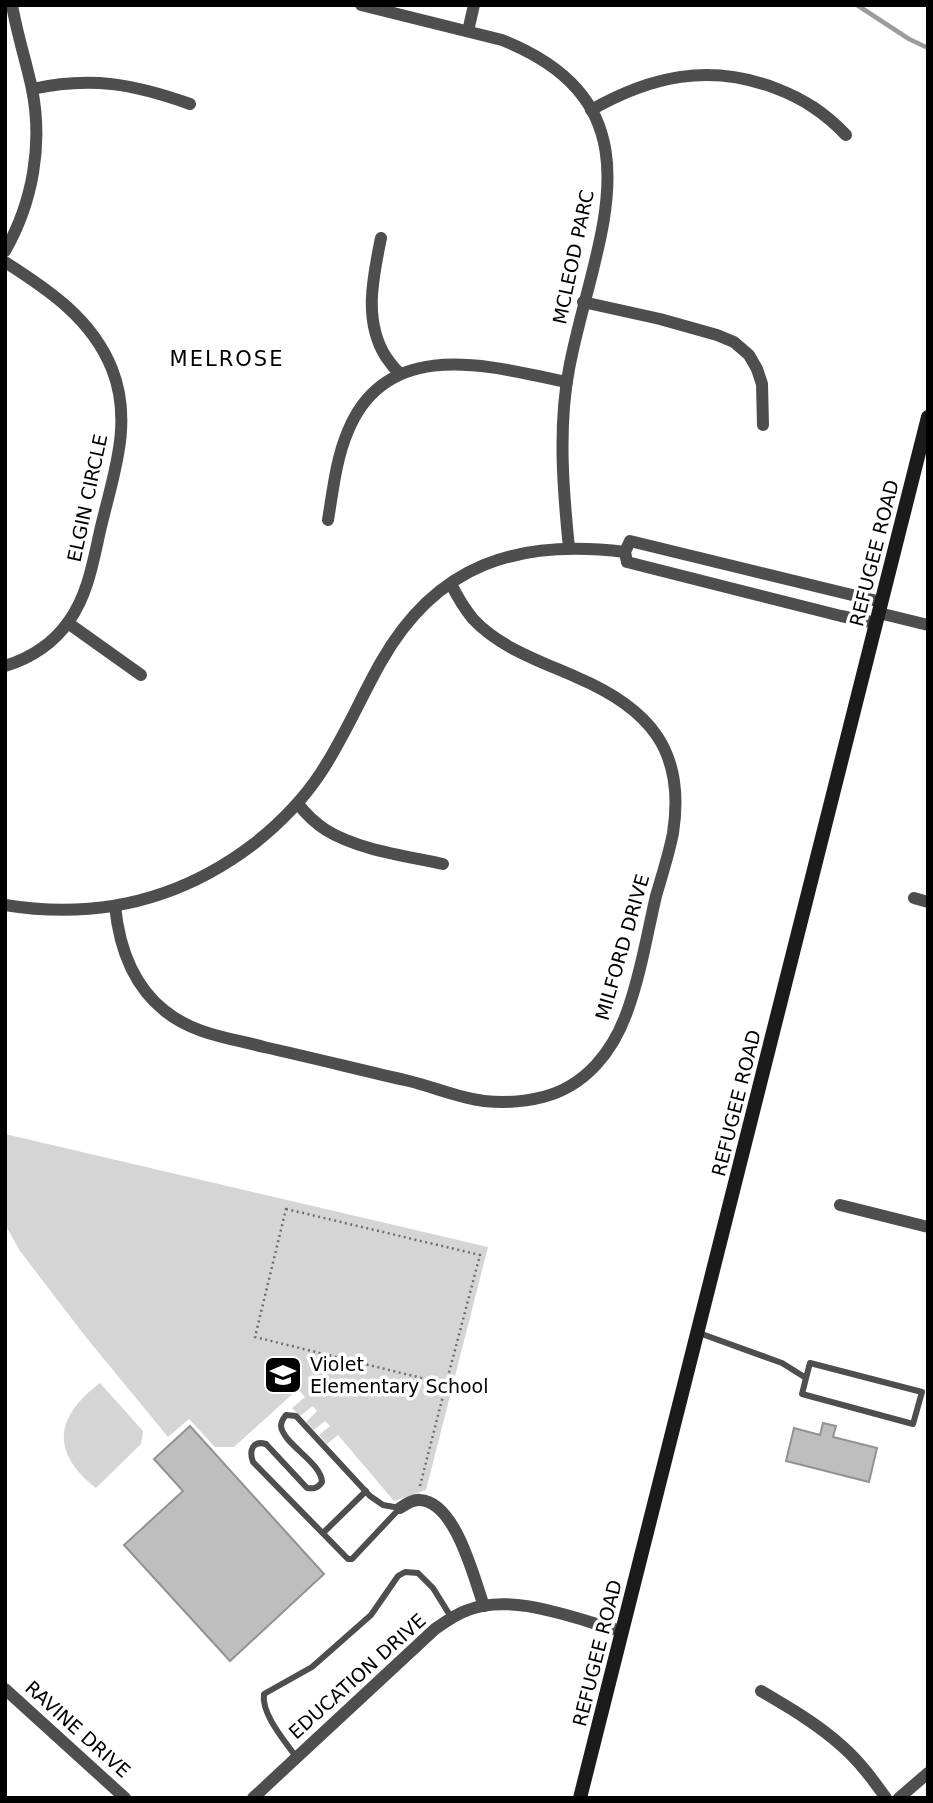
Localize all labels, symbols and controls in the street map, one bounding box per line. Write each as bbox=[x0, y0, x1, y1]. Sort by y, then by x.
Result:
street label: MCLEOD PARC bbox=[548, 188, 598, 326]
district label: MELROSE bbox=[170, 347, 284, 371]
street label: ELGIN CIRCLE bbox=[63, 432, 111, 564]
street label: REFUGEE ROAD bbox=[845, 477, 903, 629]
street label: MILFORD DRIVE bbox=[591, 871, 653, 1023]
street label: REFUGEE ROAD bbox=[707, 1027, 765, 1179]
place label: Violet Elementary School bbox=[310, 1353, 488, 1397]
school or university icon: Violet Elementary School bbox=[262, 1354, 304, 1396]
street label: REFUGEE ROAD bbox=[568, 1577, 626, 1729]
street label: EDUCATION DRIVE bbox=[284, 1609, 430, 1743]
street label: RAVINE DRIVE bbox=[21, 1676, 135, 1782]

